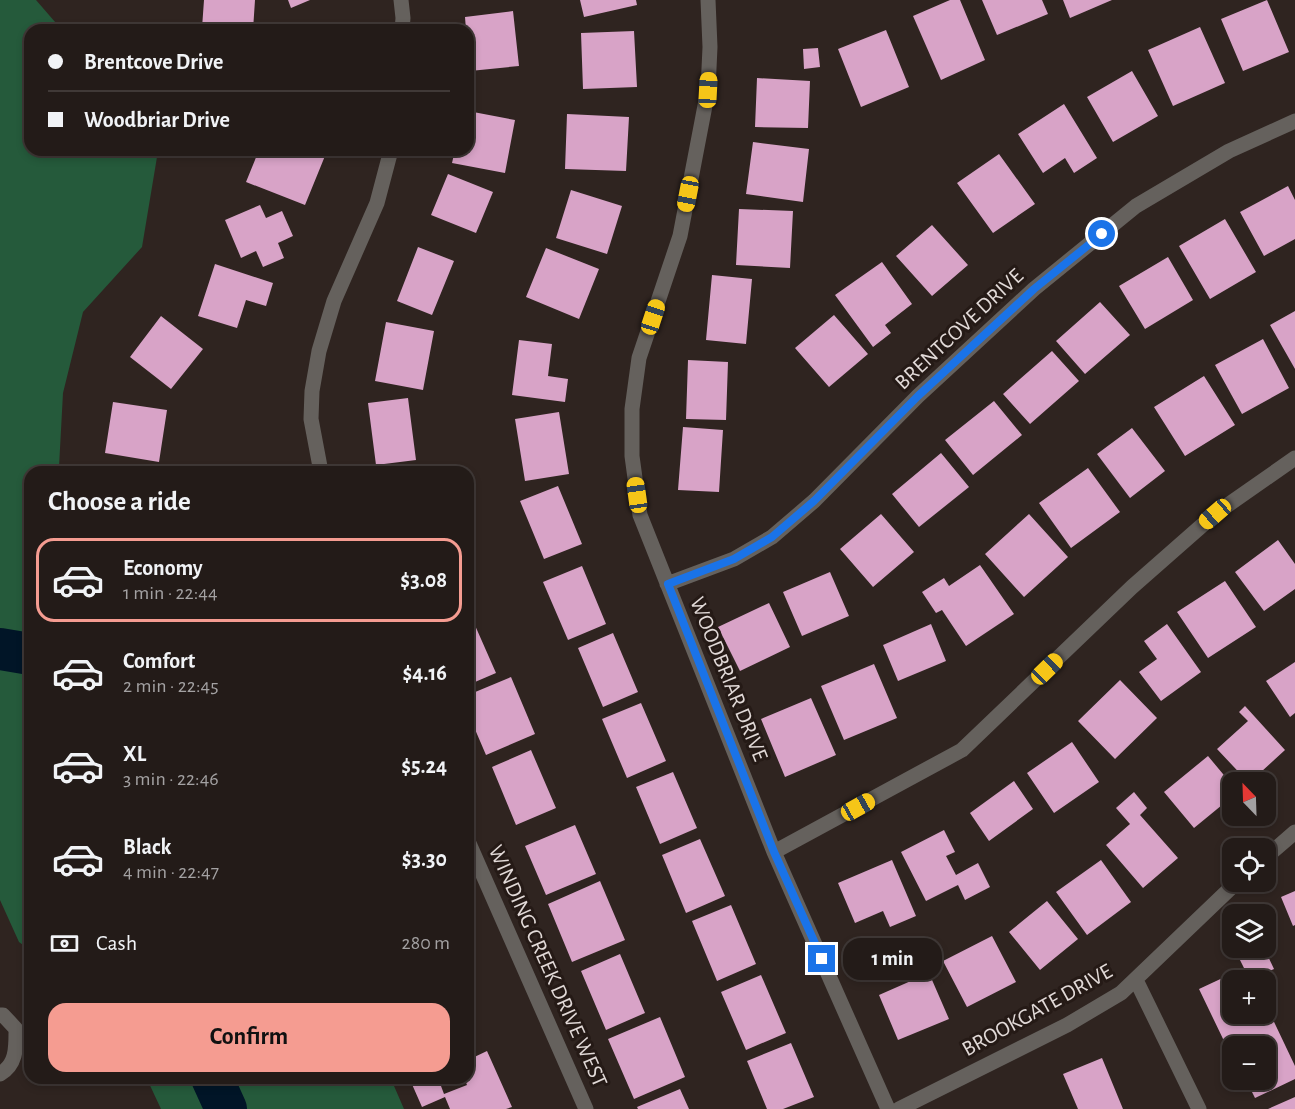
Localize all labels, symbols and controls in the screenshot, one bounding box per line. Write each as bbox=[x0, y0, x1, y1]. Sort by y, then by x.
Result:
text: Brentcove Drive bbox=[84, 51, 224, 73]
car bbox=[698, 72, 718, 108]
text: Woodbriar Drive bbox=[84, 109, 230, 131]
car bbox=[676, 175, 700, 213]
route start bbox=[1088, 220, 1115, 247]
street label: BRENTCOVE DRIVE bbox=[891, 264, 1027, 394]
car bbox=[639, 297, 667, 337]
car bbox=[626, 476, 648, 514]
text: Choose a ride bbox=[48, 488, 191, 515]
car bbox=[1196, 495, 1234, 533]
icon: car bbox=[51, 553, 105, 607]
text: Economy bbox=[123, 557, 203, 579]
text: $3.08 bbox=[400, 569, 447, 591]
text: 1 min · 22:44 bbox=[123, 583, 218, 603]
street label: WOODBRIAR DRIVE bbox=[686, 594, 772, 765]
icon: car bbox=[51, 646, 105, 700]
text: Comfort bbox=[123, 650, 195, 672]
car bbox=[1028, 650, 1066, 688]
text: $4.16 bbox=[402, 662, 447, 684]
text: 2 min · 22:45 bbox=[123, 676, 219, 696]
icon: car bbox=[51, 739, 105, 793]
text: XL bbox=[123, 743, 146, 765]
text: $5.24 bbox=[401, 755, 447, 777]
text: 3 min · 22:46 bbox=[123, 769, 219, 789]
north arrow bbox=[1222, 772, 1276, 826]
map controls bbox=[1222, 772, 1276, 1090]
car bbox=[838, 790, 878, 824]
icon: car bbox=[51, 832, 105, 886]
text: Black bbox=[123, 836, 171, 858]
button: locate bbox=[1222, 838, 1276, 892]
street label: WINDING CREEK DRIVE WEST bbox=[485, 842, 611, 1090]
text: $3.30 bbox=[402, 848, 447, 870]
text: 4 min · 22:47 bbox=[123, 862, 219, 882]
button: layers bbox=[1222, 904, 1276, 958]
icon: cash bbox=[48, 927, 81, 960]
text: Cash bbox=[96, 932, 137, 954]
text: 280 m bbox=[402, 933, 450, 953]
callout: 1 min bbox=[843, 938, 942, 980]
route end bbox=[808, 945, 835, 972]
text: 1 min bbox=[871, 949, 914, 969]
street label: BROOKGATE DRIVE bbox=[958, 959, 1116, 1060]
button: + bbox=[1222, 970, 1276, 1024]
button: Confirm bbox=[48, 1003, 450, 1072]
button: − bbox=[1222, 1036, 1276, 1090]

